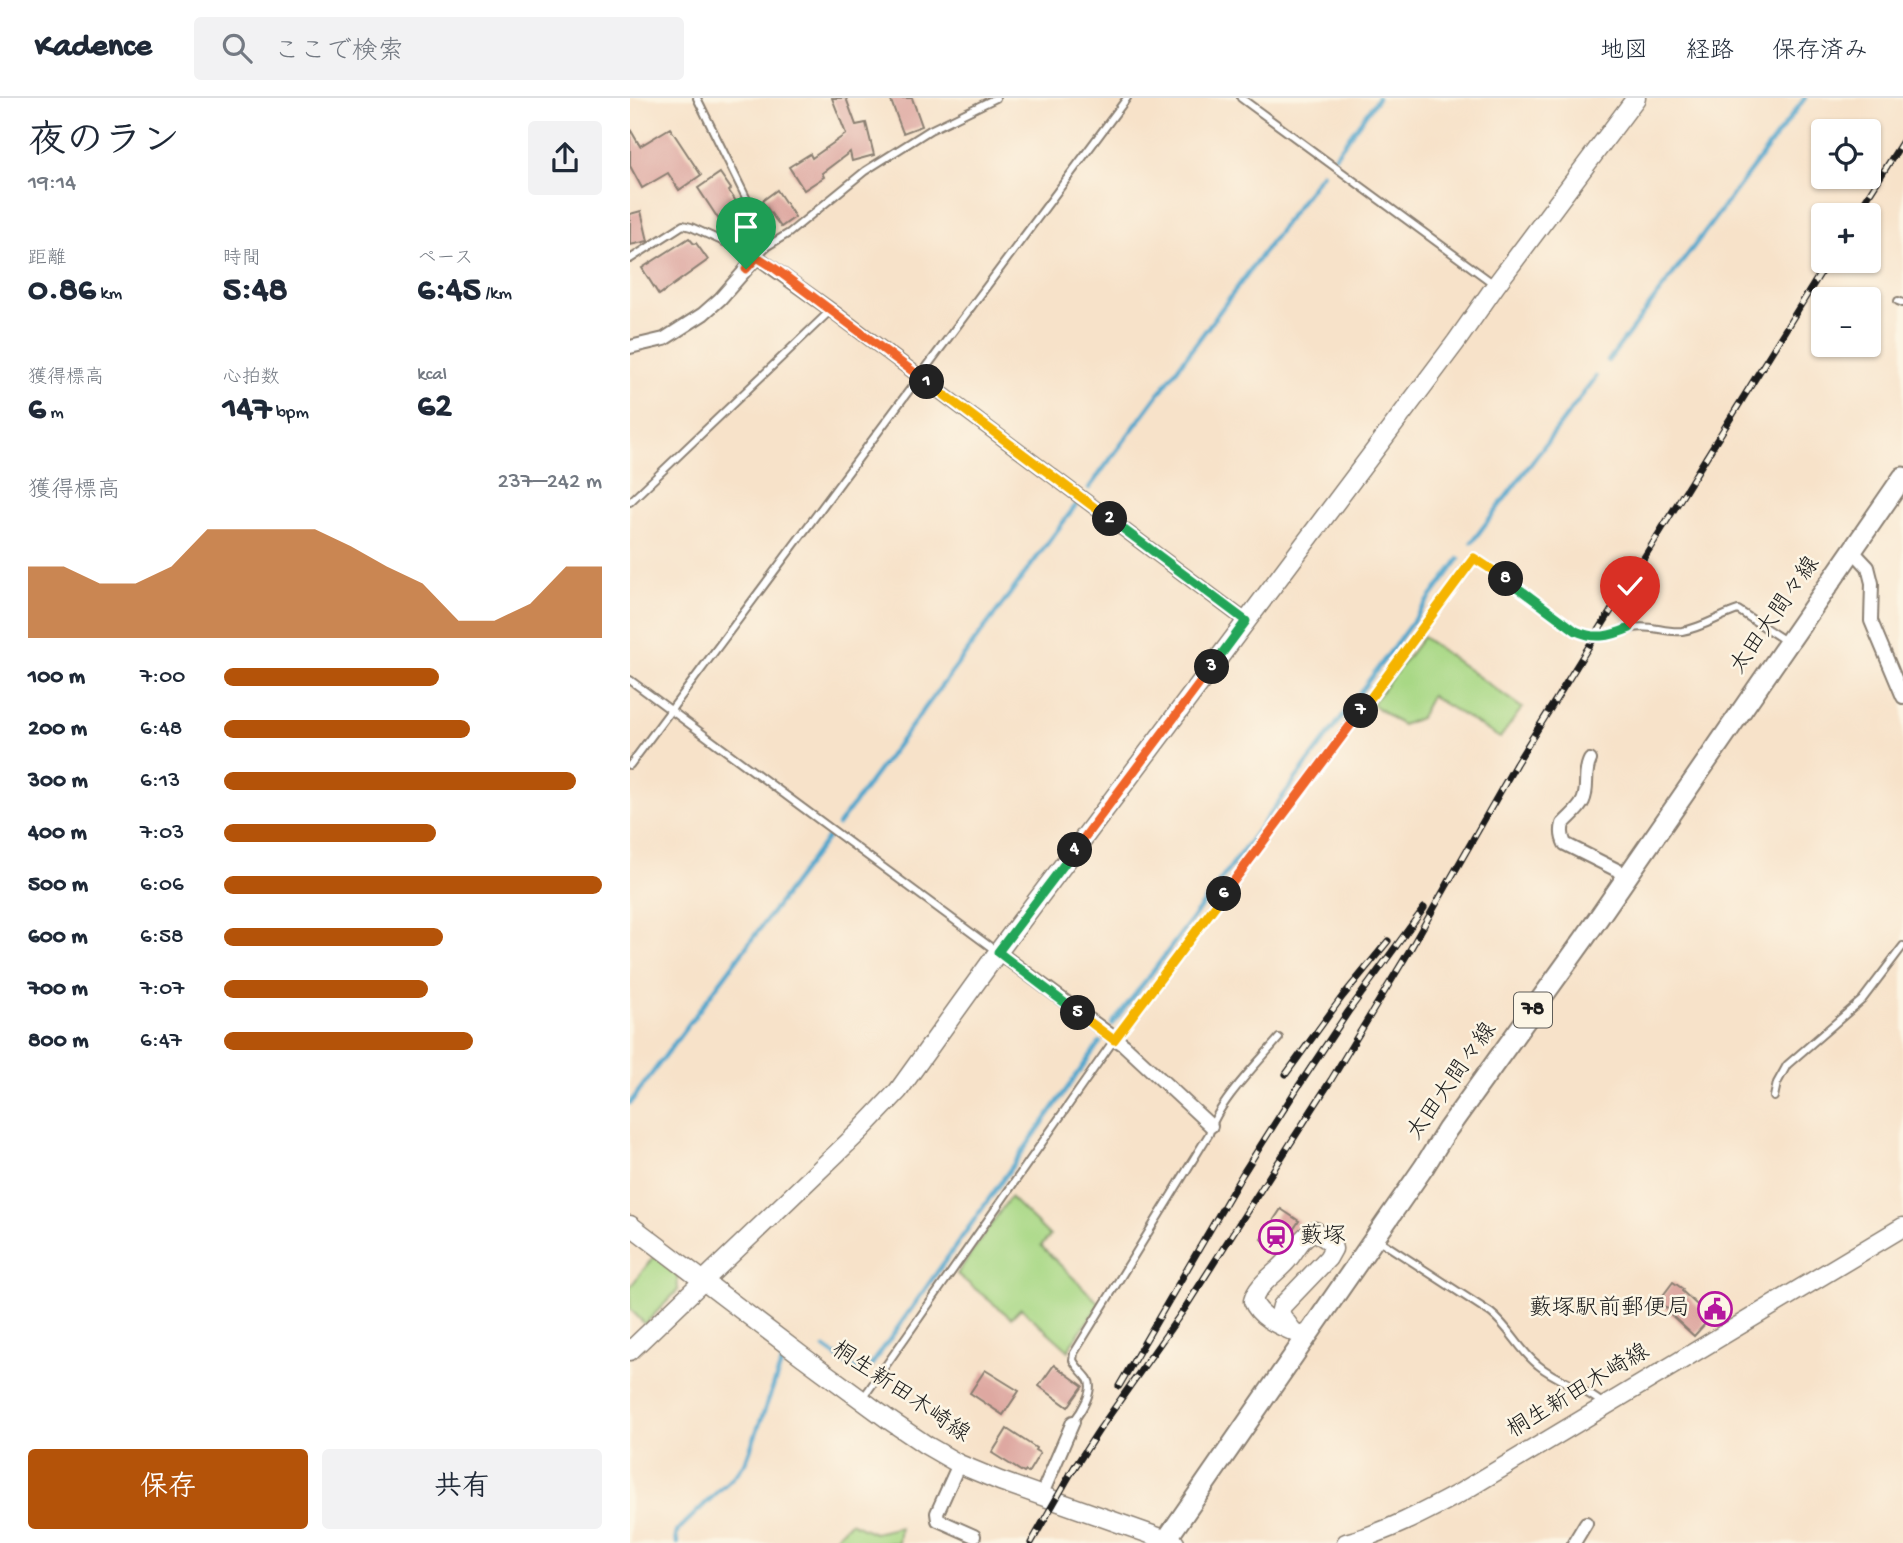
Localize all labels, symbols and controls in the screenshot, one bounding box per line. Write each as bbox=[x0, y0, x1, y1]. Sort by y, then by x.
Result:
search box bbox=[194, 17, 684, 80]
text: Kadence bbox=[35, 29, 152, 67]
icon: search bbox=[218, 29, 256, 67]
text: ここで検索 bbox=[274, 38, 404, 69]
text: 地図 bbox=[1600, 38, 1648, 67]
text: 経路 bbox=[1686, 38, 1734, 67]
text: 保存済み bbox=[1772, 38, 1868, 67]
map controls bbox=[1811, 119, 1881, 357]
button: locate bbox=[1811, 119, 1881, 189]
button: share bbox=[528, 121, 602, 195]
text: 夜のラン bbox=[28, 122, 180, 166]
text: 19:14 bbox=[28, 170, 76, 197]
pin bbox=[716, 197, 776, 269]
button: + bbox=[1811, 203, 1881, 273]
icon: arrive bbox=[727, 208, 765, 246]
text: 距離 bbox=[28, 248, 66, 271]
text: 時間 bbox=[223, 248, 261, 271]
text: ペース bbox=[417, 248, 473, 271]
text: 0.86 bbox=[28, 271, 96, 312]
text: 5:48 bbox=[223, 271, 288, 312]
text: 6:45 bbox=[417, 271, 481, 312]
text: km bbox=[96, 283, 122, 306]
text: /km bbox=[481, 283, 512, 306]
button: − bbox=[1811, 287, 1881, 357]
text: kcal bbox=[417, 364, 447, 387]
pin: 1 bbox=[910, 364, 944, 400]
text: 獲得標高 bbox=[28, 367, 104, 390]
text: 心拍数 bbox=[223, 367, 280, 390]
text: 1 bbox=[923, 370, 930, 393]
text: 62 bbox=[417, 387, 452, 428]
text: 6 bbox=[28, 390, 46, 431]
text: 147 bbox=[223, 390, 272, 431]
text: m bbox=[46, 402, 64, 425]
text: bpm bbox=[272, 402, 309, 425]
text: 237–242 m bbox=[498, 469, 602, 496]
text: 獲得標高 bbox=[28, 478, 120, 505]
pin: 2 bbox=[1092, 502, 1128, 536]
text: 2 bbox=[1105, 507, 1114, 530]
street label: 太田大間々線 bbox=[1725, 551, 1827, 680]
pin bbox=[1600, 556, 1660, 628]
pin: 8 bbox=[1488, 561, 1524, 596]
text: 8 bbox=[1500, 567, 1511, 590]
icon: check bbox=[1611, 567, 1649, 605]
pin: 3 bbox=[1194, 650, 1230, 684]
text: 3 bbox=[1207, 655, 1216, 678]
text: 100 m bbox=[28, 664, 85, 691]
text: 7:00 bbox=[140, 664, 185, 691]
pin: 7 bbox=[1344, 694, 1378, 728]
text: 7 bbox=[1356, 699, 1365, 722]
text: 200 m bbox=[28, 716, 87, 743]
text: 6:48 bbox=[140, 716, 182, 743]
text: 300 m bbox=[28, 768, 88, 795]
text: 6:13 bbox=[140, 768, 180, 795]
text: 400 m bbox=[28, 820, 87, 847]
text: 7:03 bbox=[140, 820, 184, 847]
pin: 4 bbox=[1058, 832, 1092, 868]
text: 4 bbox=[1070, 838, 1079, 861]
text: 500 m bbox=[28, 872, 88, 899]
text: 6:06 bbox=[140, 872, 184, 899]
pin: 6 bbox=[1206, 876, 1242, 912]
text: 6 bbox=[1219, 882, 1228, 905]
text: 600 m bbox=[28, 924, 88, 951]
text: 6:58 bbox=[140, 924, 184, 951]
text: 700 m bbox=[28, 976, 88, 1003]
text: 7:07 bbox=[140, 976, 184, 1003]
road number: 78 bbox=[1514, 992, 1552, 1028]
pin: 5 bbox=[1060, 996, 1096, 1030]
text: 5 bbox=[1073, 1001, 1083, 1024]
street label: 太田大間々線 bbox=[1402, 1017, 1504, 1146]
text: 800 m bbox=[28, 1028, 89, 1055]
text: 6:47 bbox=[140, 1028, 182, 1055]
station icon: 藪塚 bbox=[1257, 1218, 1295, 1256]
place label: 藪塚 bbox=[1300, 1223, 1346, 1251]
public building icon: 藪塚駅前郵便局 bbox=[1696, 1290, 1734, 1328]
place label: 藪塚駅前郵便局 bbox=[1529, 1295, 1690, 1323]
street label: 桐生新田木崎線 bbox=[826, 1336, 975, 1449]
street label: 桐生新田木崎線 bbox=[1503, 1338, 1655, 1445]
button: 保存 bbox=[28, 1449, 308, 1529]
button: 共有 bbox=[322, 1449, 602, 1529]

